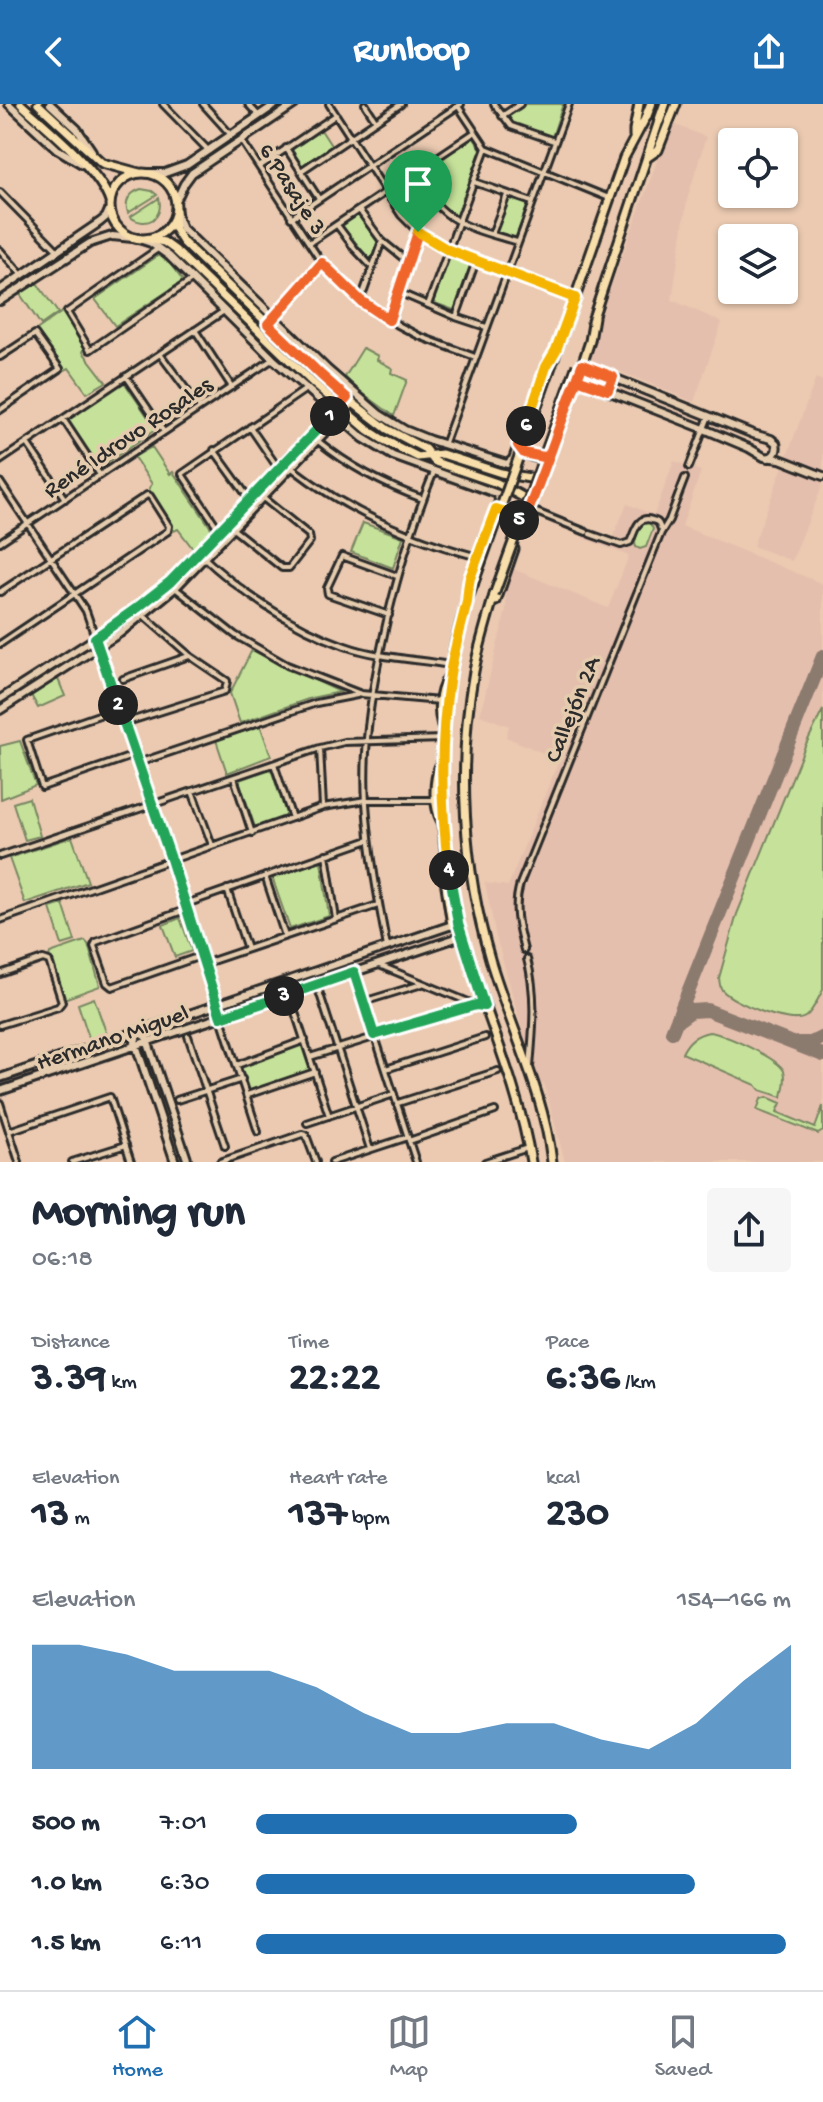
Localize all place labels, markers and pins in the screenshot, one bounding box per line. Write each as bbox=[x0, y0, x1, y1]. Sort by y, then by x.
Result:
pin bbox=[384, 150, 452, 232]
pin: 1 bbox=[310, 396, 350, 436]
pin: 6 bbox=[506, 406, 546, 446]
pin: 5 bbox=[499, 500, 539, 540]
pin: 2 bbox=[98, 685, 138, 725]
pin: 4 bbox=[429, 850, 469, 890]
pin: 3 bbox=[264, 976, 304, 1016]

